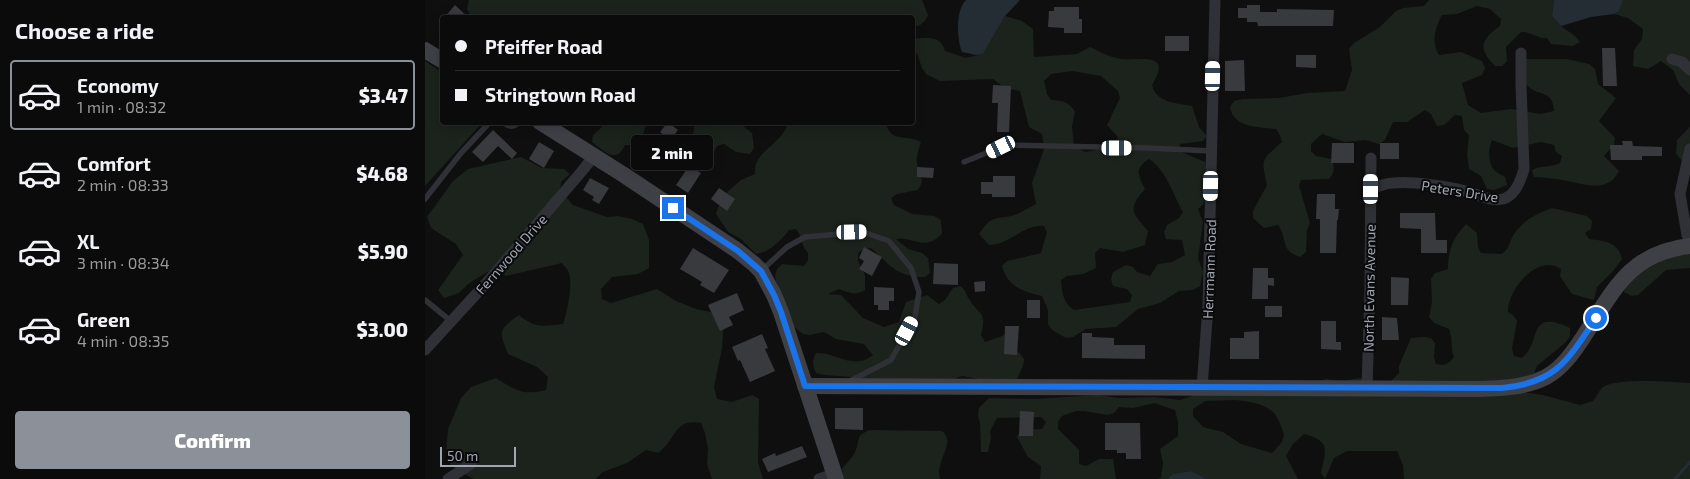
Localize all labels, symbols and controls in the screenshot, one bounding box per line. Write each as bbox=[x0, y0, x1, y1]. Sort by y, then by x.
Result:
text: Choose a ride bbox=[15, 17, 154, 43]
text: Pfeiffer Road bbox=[485, 35, 603, 58]
car bbox=[1205, 61, 1220, 91]
icon: car bbox=[17, 73, 62, 118]
text: Economy bbox=[77, 74, 159, 97]
text: Stringtown Road bbox=[485, 83, 636, 106]
text: $3.47 bbox=[359, 84, 408, 107]
text: 1 min · 08:32 bbox=[77, 97, 166, 116]
car bbox=[984, 134, 1017, 160]
callout: 2 min bbox=[632, 136, 714, 170]
car bbox=[1102, 141, 1132, 156]
text: 2 min bbox=[651, 143, 693, 162]
icon: car bbox=[17, 151, 62, 196]
text: Comfort bbox=[77, 152, 151, 175]
text: $4.68 bbox=[356, 162, 408, 185]
car bbox=[1203, 171, 1218, 201]
car bbox=[1363, 174, 1378, 204]
text: 2 min · 08:33 bbox=[77, 175, 169, 194]
street label: Peters Drive bbox=[1420, 177, 1500, 205]
route end bbox=[662, 197, 684, 219]
street label: Fernwood Drive bbox=[472, 211, 550, 297]
street label: Herrmann Road bbox=[1199, 219, 1219, 319]
car bbox=[836, 224, 867, 240]
street label: North Evans Avenue bbox=[1359, 224, 1379, 352]
icon: car bbox=[17, 229, 62, 274]
text: XL bbox=[77, 230, 99, 253]
text: $5.90 bbox=[358, 240, 408, 263]
text: 3 min · 08:34 bbox=[77, 253, 170, 272]
icon: car bbox=[17, 307, 62, 352]
route start bbox=[1585, 307, 1607, 329]
text: Green bbox=[77, 308, 130, 331]
car bbox=[893, 314, 920, 348]
text: $3.00 bbox=[357, 318, 408, 341]
text: 4 min · 08:35 bbox=[77, 331, 169, 350]
button: Confirm bbox=[15, 411, 410, 469]
scale bar bbox=[440, 444, 516, 467]
text: 50 m bbox=[447, 447, 478, 464]

